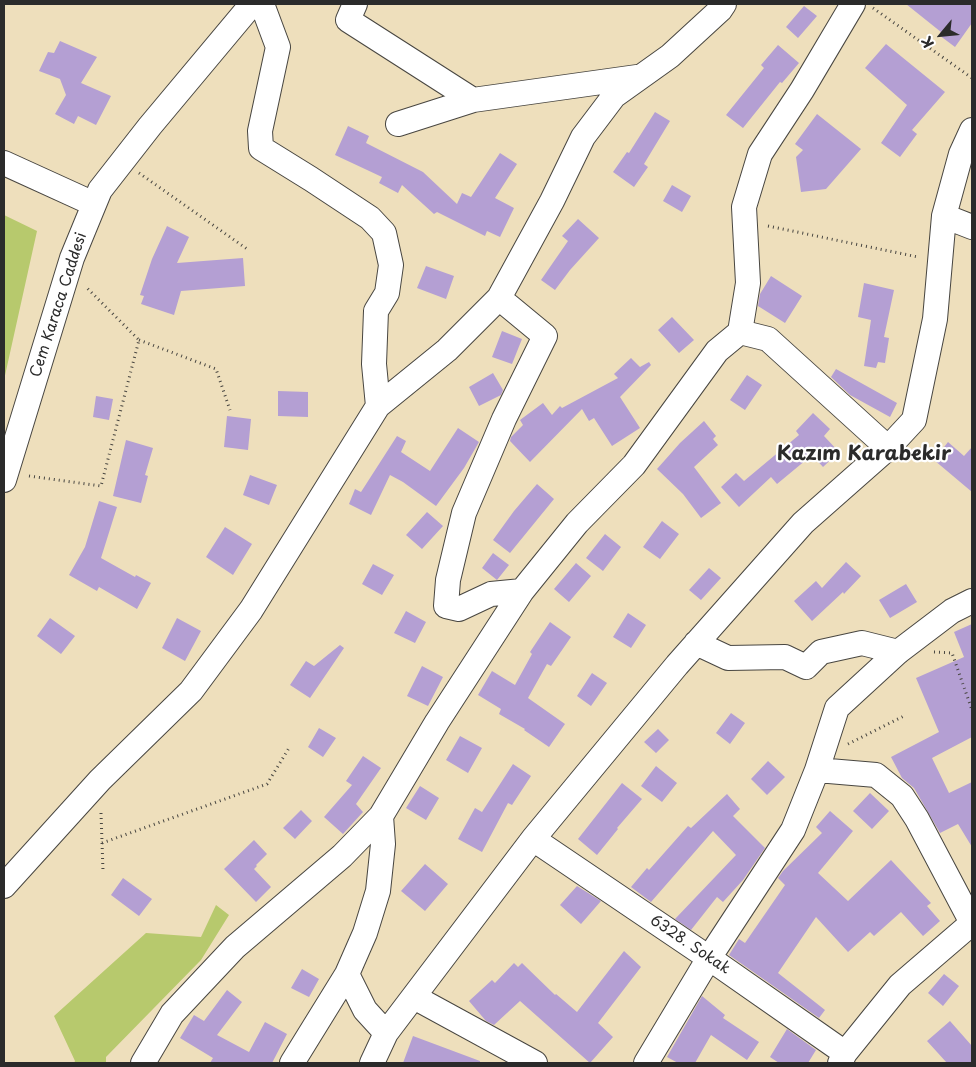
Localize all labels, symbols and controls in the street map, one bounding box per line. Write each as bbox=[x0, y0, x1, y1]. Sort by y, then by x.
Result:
north arrow bbox=[916, 10, 966, 60]
text: K bbox=[916, 33, 939, 52]
street label: Cem Karaca Caddesi bbox=[27, 230, 91, 380]
district label: Kazım Karabekir bbox=[777, 442, 951, 466]
street label: 6328. Sokak bbox=[647, 912, 733, 978]

